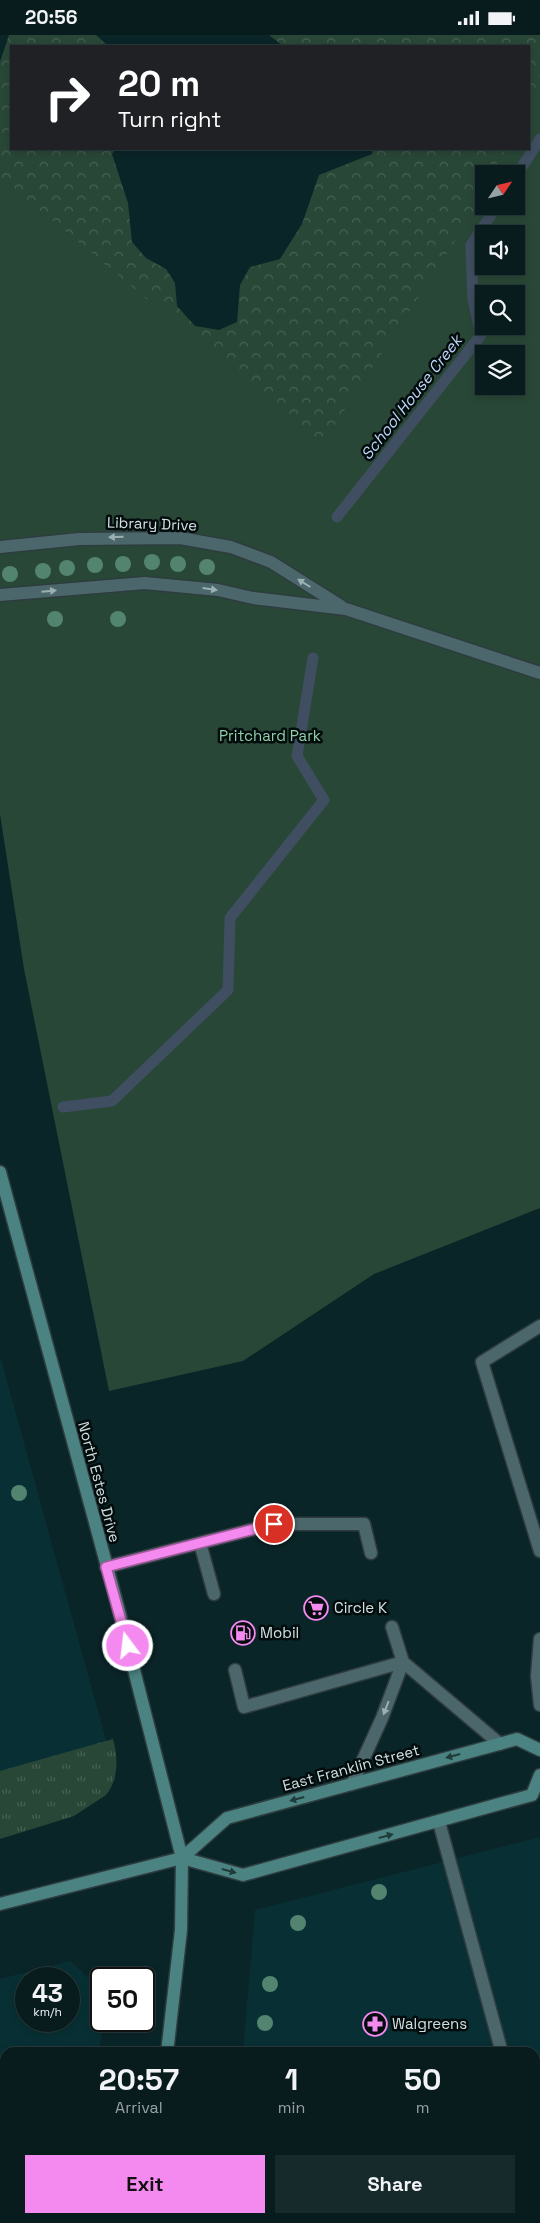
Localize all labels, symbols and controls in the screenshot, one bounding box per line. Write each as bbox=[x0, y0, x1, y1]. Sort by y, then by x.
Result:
text: 20:56 bbox=[25, 5, 77, 30]
text: 20 m bbox=[118, 62, 200, 106]
icon: right bbox=[35, 65, 100, 130]
text: Turn right bbox=[118, 105, 221, 133]
north arrow bbox=[475, 165, 525, 215]
map controls bbox=[475, 165, 525, 395]
button: sound bbox=[475, 225, 525, 275]
button: search bbox=[475, 285, 525, 335]
water label: School House Creek bbox=[356, 329, 468, 464]
button: layers bbox=[475, 345, 525, 395]
street label: Library Drive bbox=[107, 512, 198, 535]
one-way arrow bbox=[108, 534, 124, 542]
one-way arrow bbox=[298, 578, 311, 588]
one-way arrow bbox=[203, 585, 219, 593]
one-way arrow bbox=[41, 587, 57, 595]
park label: Pritchard Park bbox=[219, 726, 321, 745]
street label: North Estes Drive bbox=[74, 1419, 125, 1544]
pin bbox=[253, 1503, 295, 1545]
icon: arrive bbox=[260, 1510, 288, 1538]
supermarket icon: Circle K bbox=[303, 1595, 329, 1621]
place label: Circle K bbox=[334, 1598, 387, 1617]
position arrow bbox=[101, 1619, 153, 1671]
fuel station icon: Mobil bbox=[230, 1620, 256, 1646]
place label: Mobil bbox=[260, 1623, 299, 1642]
one-way arrow bbox=[381, 1700, 389, 1715]
street label: East Franklin Street bbox=[280, 1740, 422, 1795]
one-way arrow bbox=[446, 1753, 461, 1761]
one-way arrow bbox=[289, 1796, 304, 1804]
one-way arrow bbox=[378, 1832, 393, 1840]
one-way arrow bbox=[221, 1867, 237, 1875]
speed limit sign: 50 bbox=[90, 1967, 155, 2032]
text: 43 bbox=[32, 1977, 63, 2009]
text: km/h bbox=[33, 2004, 62, 2020]
pharmacy icon: Walgreens bbox=[362, 2011, 388, 2037]
place label: Walgreens bbox=[392, 2014, 467, 2033]
text: 20:57 bbox=[99, 2060, 179, 2099]
text: 1 bbox=[285, 2060, 298, 2099]
text: 50 bbox=[404, 2060, 441, 2099]
text: Arrival bbox=[115, 2097, 163, 2118]
text: min bbox=[278, 2097, 305, 2118]
text: m bbox=[416, 2097, 430, 2118]
button: Exit bbox=[25, 2155, 265, 2213]
button: Share bbox=[275, 2155, 515, 2213]

